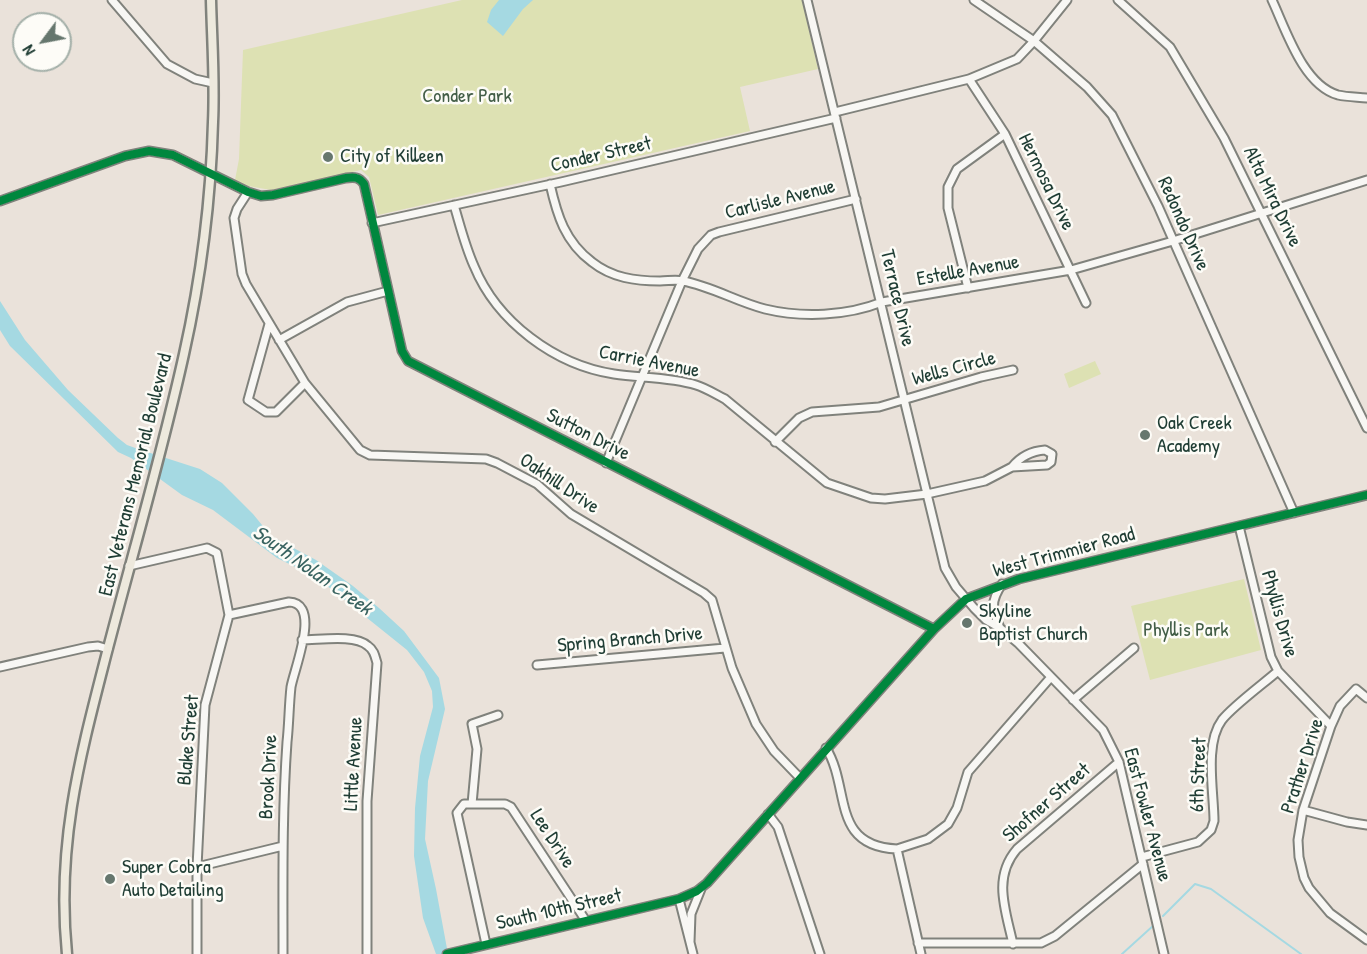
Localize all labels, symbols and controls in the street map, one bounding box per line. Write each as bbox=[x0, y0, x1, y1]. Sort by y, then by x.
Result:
north arrow bbox=[12, 12, 72, 72]
text: N bbox=[17, 41, 40, 60]
park label: Conder Park bbox=[422, 85, 512, 109]
street label: Hermosa Drive bbox=[1012, 130, 1080, 234]
street label: Conder Street bbox=[548, 132, 654, 178]
street label: Alta Mira Drive bbox=[1237, 143, 1307, 251]
place label: City of Killeen bbox=[340, 145, 444, 169]
marker: City of Killeen bbox=[321, 150, 335, 164]
street label: Redondo Drive bbox=[1152, 173, 1214, 275]
street label: Carlisle Avenue bbox=[722, 175, 838, 225]
street label: Terrace Drive bbox=[874, 247, 920, 349]
street label: Estelle Avenue bbox=[915, 250, 1021, 292]
street label: Carrie Avenue bbox=[597, 340, 701, 384]
street label: Wells Circle bbox=[910, 346, 998, 392]
street label: East Veterans Memorial Boulevard bbox=[94, 351, 178, 599]
street label: Sutton Drive bbox=[542, 404, 634, 466]
place label: Oak Creek Academy bbox=[1157, 412, 1232, 459]
marker: Oak Creek Academy bbox=[1138, 428, 1152, 442]
street label: Oakhill Drive bbox=[515, 449, 603, 519]
water label: South Nolan Creek bbox=[247, 520, 377, 622]
street label: West Trimmier Road bbox=[991, 523, 1137, 583]
street label: Phyllis Drive bbox=[1255, 568, 1303, 660]
place label: Skyline Baptist Church bbox=[979, 600, 1087, 647]
marker: Skyline Baptist Church bbox=[960, 616, 974, 630]
park label: Phyllis Park bbox=[1143, 619, 1229, 643]
street label: Spring Branch Drive bbox=[556, 622, 704, 658]
street label: Blake Street bbox=[173, 694, 205, 786]
street label: Little Avenue bbox=[340, 716, 368, 812]
street label: Prather Drive bbox=[1276, 716, 1330, 816]
street label: Brook Drive bbox=[255, 734, 283, 820]
street label: 6th Street bbox=[1186, 737, 1212, 813]
street label: East Fowler Avenue bbox=[1118, 746, 1176, 884]
street label: Shofner Street bbox=[998, 758, 1096, 848]
street label: Lee Drive bbox=[524, 805, 580, 873]
place label: Super Cobra Auto Detailing bbox=[122, 856, 224, 903]
marker: Super Cobra Auto Detailing bbox=[103, 872, 117, 886]
street label: South 10th Street bbox=[494, 884, 624, 936]

